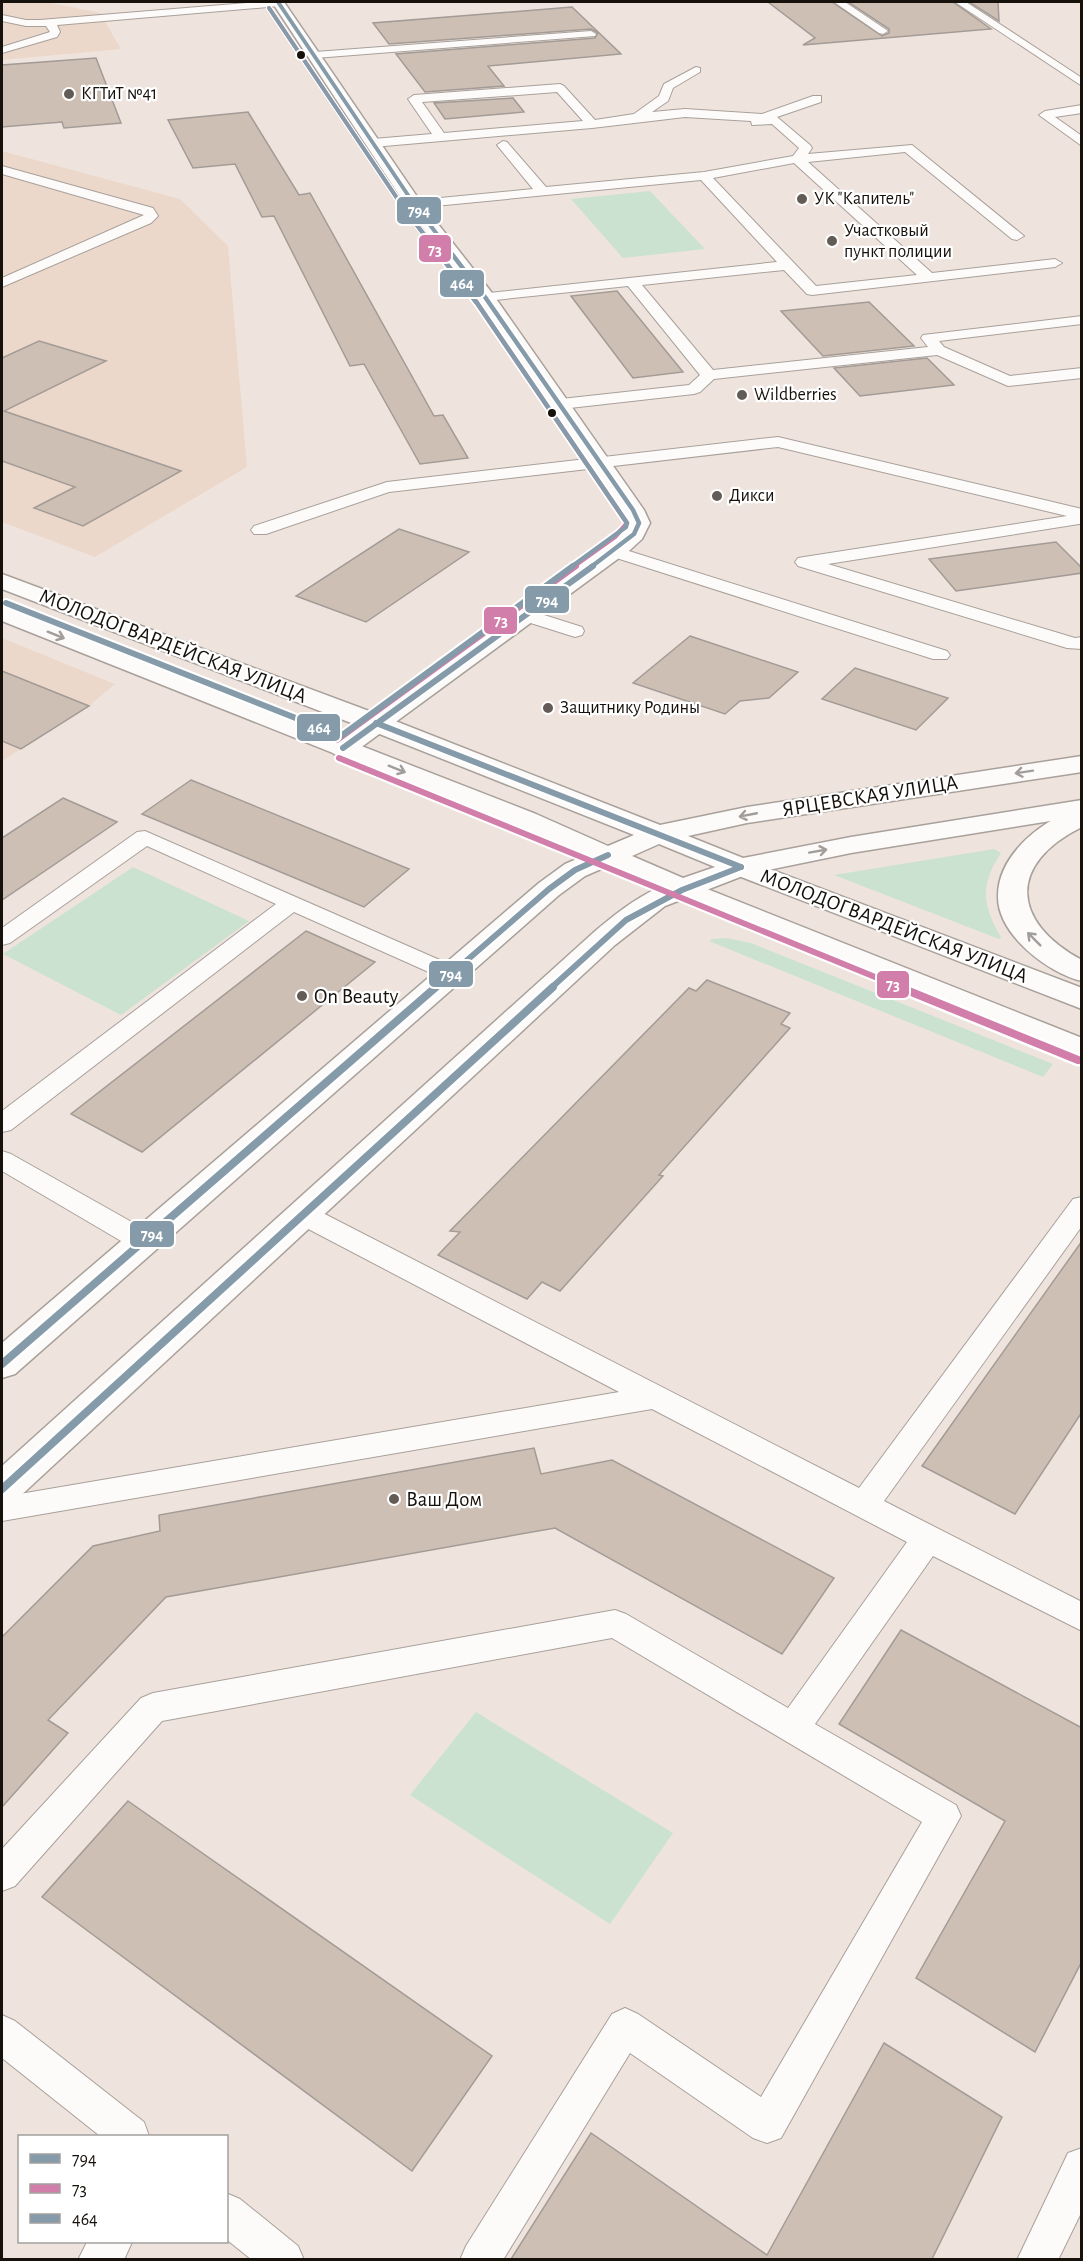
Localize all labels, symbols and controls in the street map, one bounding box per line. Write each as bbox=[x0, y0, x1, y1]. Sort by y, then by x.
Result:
unlabelled marker bbox=[295, 49, 307, 61]
place label: КГТиТ №41 bbox=[81, 85, 157, 103]
marker: КГТиТ №41 bbox=[62, 87, 76, 101]
place label: УК "Капитель" bbox=[814, 190, 914, 208]
marker: УК "Капитель" bbox=[795, 192, 809, 206]
line badge: 794 bbox=[396, 196, 442, 225]
text: 794 bbox=[408, 203, 430, 219]
place label: Участковый пункт полиции bbox=[844, 222, 952, 261]
line badge: 73 bbox=[418, 234, 452, 263]
marker: Участковый пункт полиции bbox=[825, 234, 839, 248]
text: 73 bbox=[428, 242, 442, 258]
line badge: 464 bbox=[439, 269, 485, 298]
text: 464 bbox=[450, 276, 474, 292]
place label: Wildberries bbox=[754, 386, 837, 404]
marker: Wildberries bbox=[735, 388, 749, 402]
unlabelled marker bbox=[546, 407, 558, 419]
place label: Дикси bbox=[729, 487, 775, 505]
marker: Дикси bbox=[710, 489, 724, 503]
street label: МОЛОДОГВАРДЕЙСКАЯ УЛИЦА bbox=[36, 584, 310, 707]
line badge: 794 bbox=[524, 585, 570, 614]
text: 794 bbox=[536, 593, 558, 609]
line badge: 73 bbox=[483, 606, 518, 635]
text: 73 bbox=[494, 613, 508, 629]
one-way arrow bbox=[46, 630, 65, 641]
place label: Защитнику Родины bbox=[560, 699, 700, 717]
marker: Защитнику Родины bbox=[541, 701, 555, 715]
line badge: 464 bbox=[296, 713, 341, 742]
text: 464 bbox=[307, 720, 331, 736]
one-way arrow bbox=[387, 764, 406, 775]
one-way arrow bbox=[1014, 767, 1034, 778]
street label: ЯРЦЕВСКАЯ УЛИЦА bbox=[781, 772, 959, 820]
one-way arrow bbox=[739, 810, 758, 821]
one-way arrow bbox=[808, 845, 828, 856]
street label: МОЛОДОГВАРДЕЙСКАЯ УЛИЦА bbox=[757, 864, 1031, 987]
one-way arrow bbox=[1027, 932, 1042, 947]
line badge: 794 bbox=[428, 960, 474, 988]
text: 794 bbox=[440, 967, 462, 983]
line badge: 73 bbox=[876, 970, 910, 999]
text: 73 bbox=[886, 977, 900, 993]
place label: On Beauty bbox=[314, 986, 398, 1007]
marker: On Beauty bbox=[295, 989, 309, 1003]
line badge: 794 bbox=[129, 1220, 175, 1248]
text: 794 bbox=[141, 1227, 163, 1243]
place label: Ваш Дом bbox=[406, 1489, 482, 1510]
marker: Ваш Дом bbox=[387, 1492, 401, 1506]
legend bbox=[18, 2135, 228, 2243]
text: 794 bbox=[72, 2151, 97, 2169]
text: 73 bbox=[72, 2181, 87, 2199]
text: 464 bbox=[72, 2211, 98, 2229]

